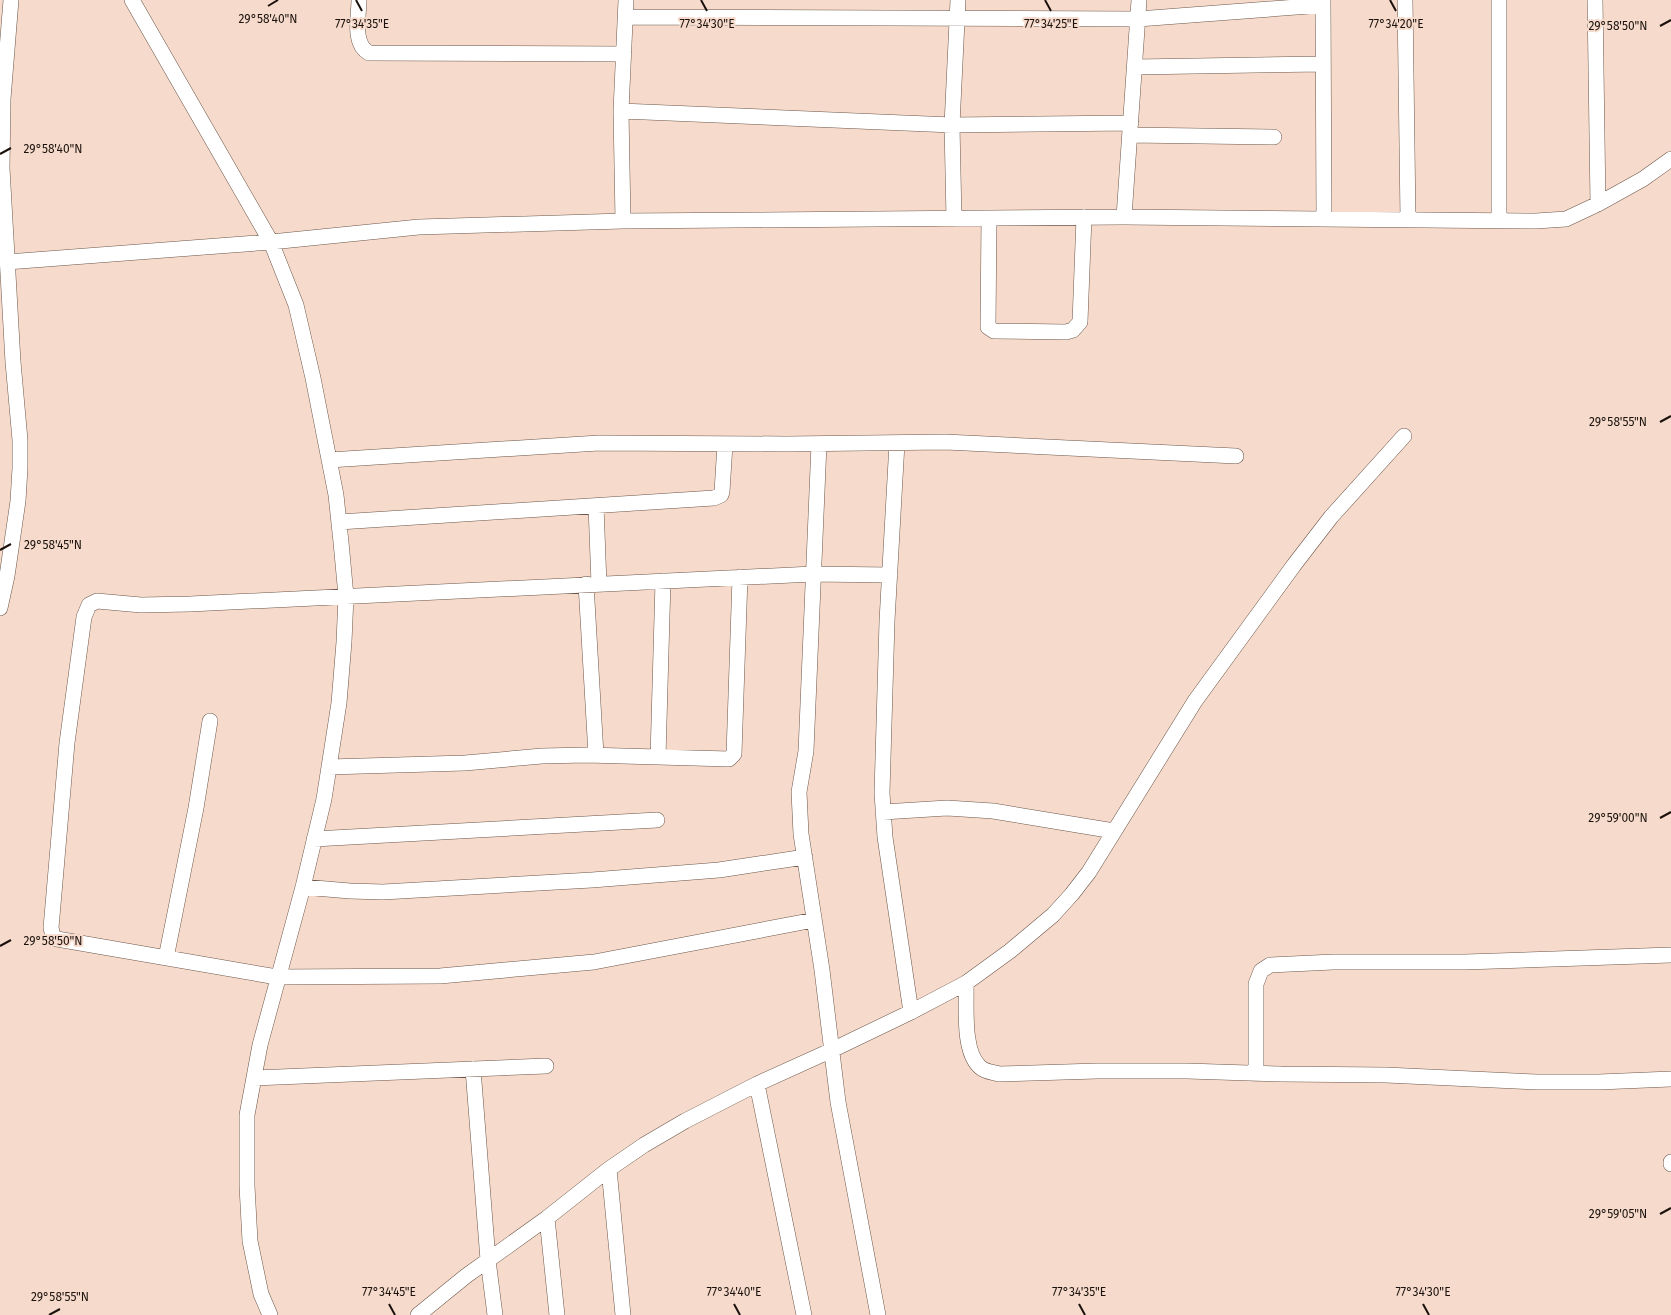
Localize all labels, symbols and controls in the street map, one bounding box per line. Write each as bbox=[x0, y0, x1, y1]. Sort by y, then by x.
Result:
text: 29°58'40"N bbox=[239, 12, 297, 26]
text: 77°34'35"E bbox=[335, 17, 389, 31]
text: 77°34'30"E bbox=[679, 17, 735, 31]
text: 77°34'25"E bbox=[1024, 17, 1078, 31]
text: 77°34'20"E bbox=[1368, 17, 1424, 31]
text: 29°58'50"N bbox=[1588, 19, 1648, 33]
text: 29°58'40"N bbox=[24, 142, 82, 156]
text: 29°58'55"N bbox=[1589, 415, 1647, 429]
text: 29°58'45"N bbox=[24, 538, 82, 552]
text: 29°59'00"N bbox=[1588, 811, 1648, 825]
text: 29°58'50"N bbox=[23, 934, 83, 948]
text: 29°59'05"N bbox=[1589, 1207, 1647, 1221]
text: 77°34'45"E bbox=[362, 1285, 416, 1299]
text: 77°34'40"E bbox=[706, 1285, 762, 1299]
text: 77°34'35"E bbox=[1052, 1285, 1106, 1299]
text: 77°34'30"E bbox=[1395, 1285, 1451, 1299]
text: 29°58'55"N bbox=[31, 1290, 89, 1304]

